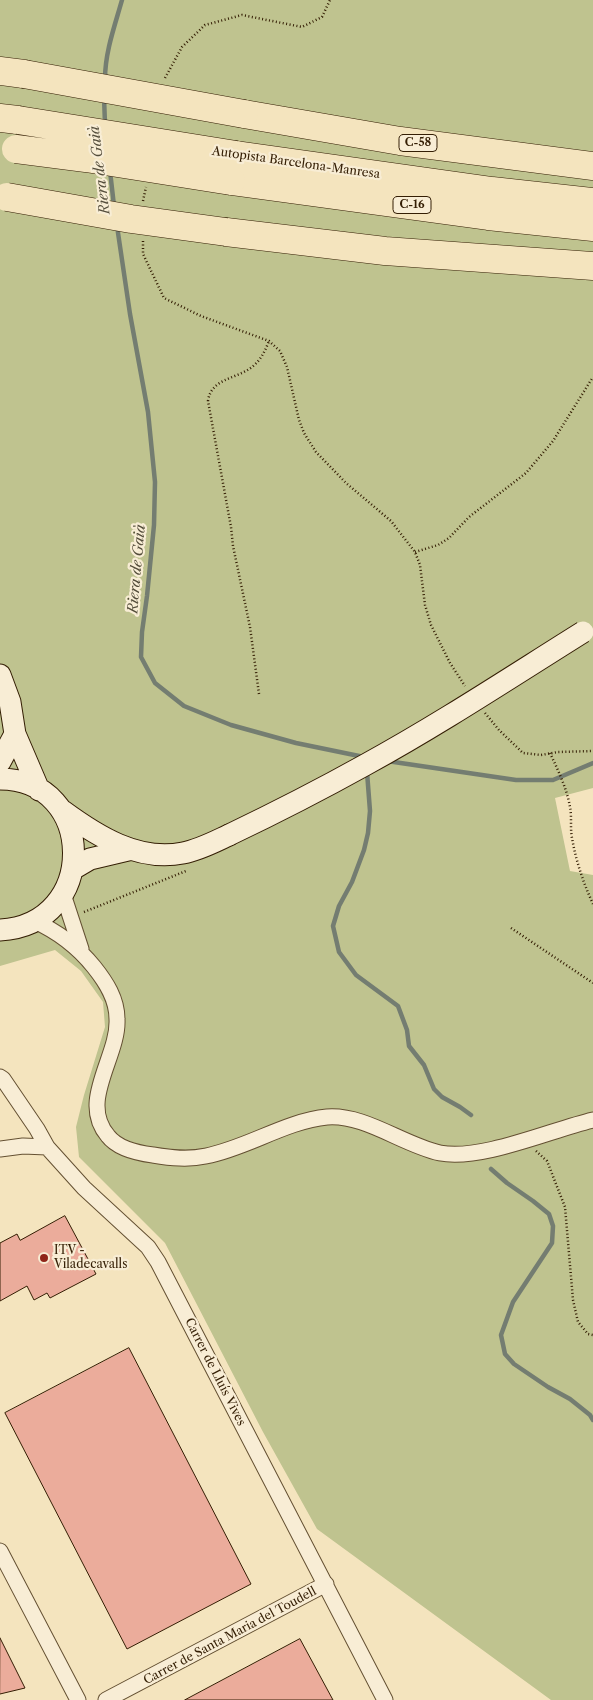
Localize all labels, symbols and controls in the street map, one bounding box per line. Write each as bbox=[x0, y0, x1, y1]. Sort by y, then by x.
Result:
water label: Riera de Gaià bbox=[86, 125, 114, 215]
road number: C-58 bbox=[399, 134, 437, 152]
street label: Autopista Barcelona-Manresa bbox=[211, 144, 381, 182]
road number: C-16 bbox=[393, 196, 431, 214]
water label: Riera de Gaià bbox=[125, 524, 149, 614]
place label: ITV - Viladecavalls bbox=[54, 1244, 127, 1272]
marker: ITV - Viladecavalls bbox=[38, 1252, 50, 1264]
street label: Carrer de Lluís Vives bbox=[182, 1316, 248, 1428]
street label: Carrer de Santa Maria del Toudell bbox=[141, 1584, 319, 1688]

